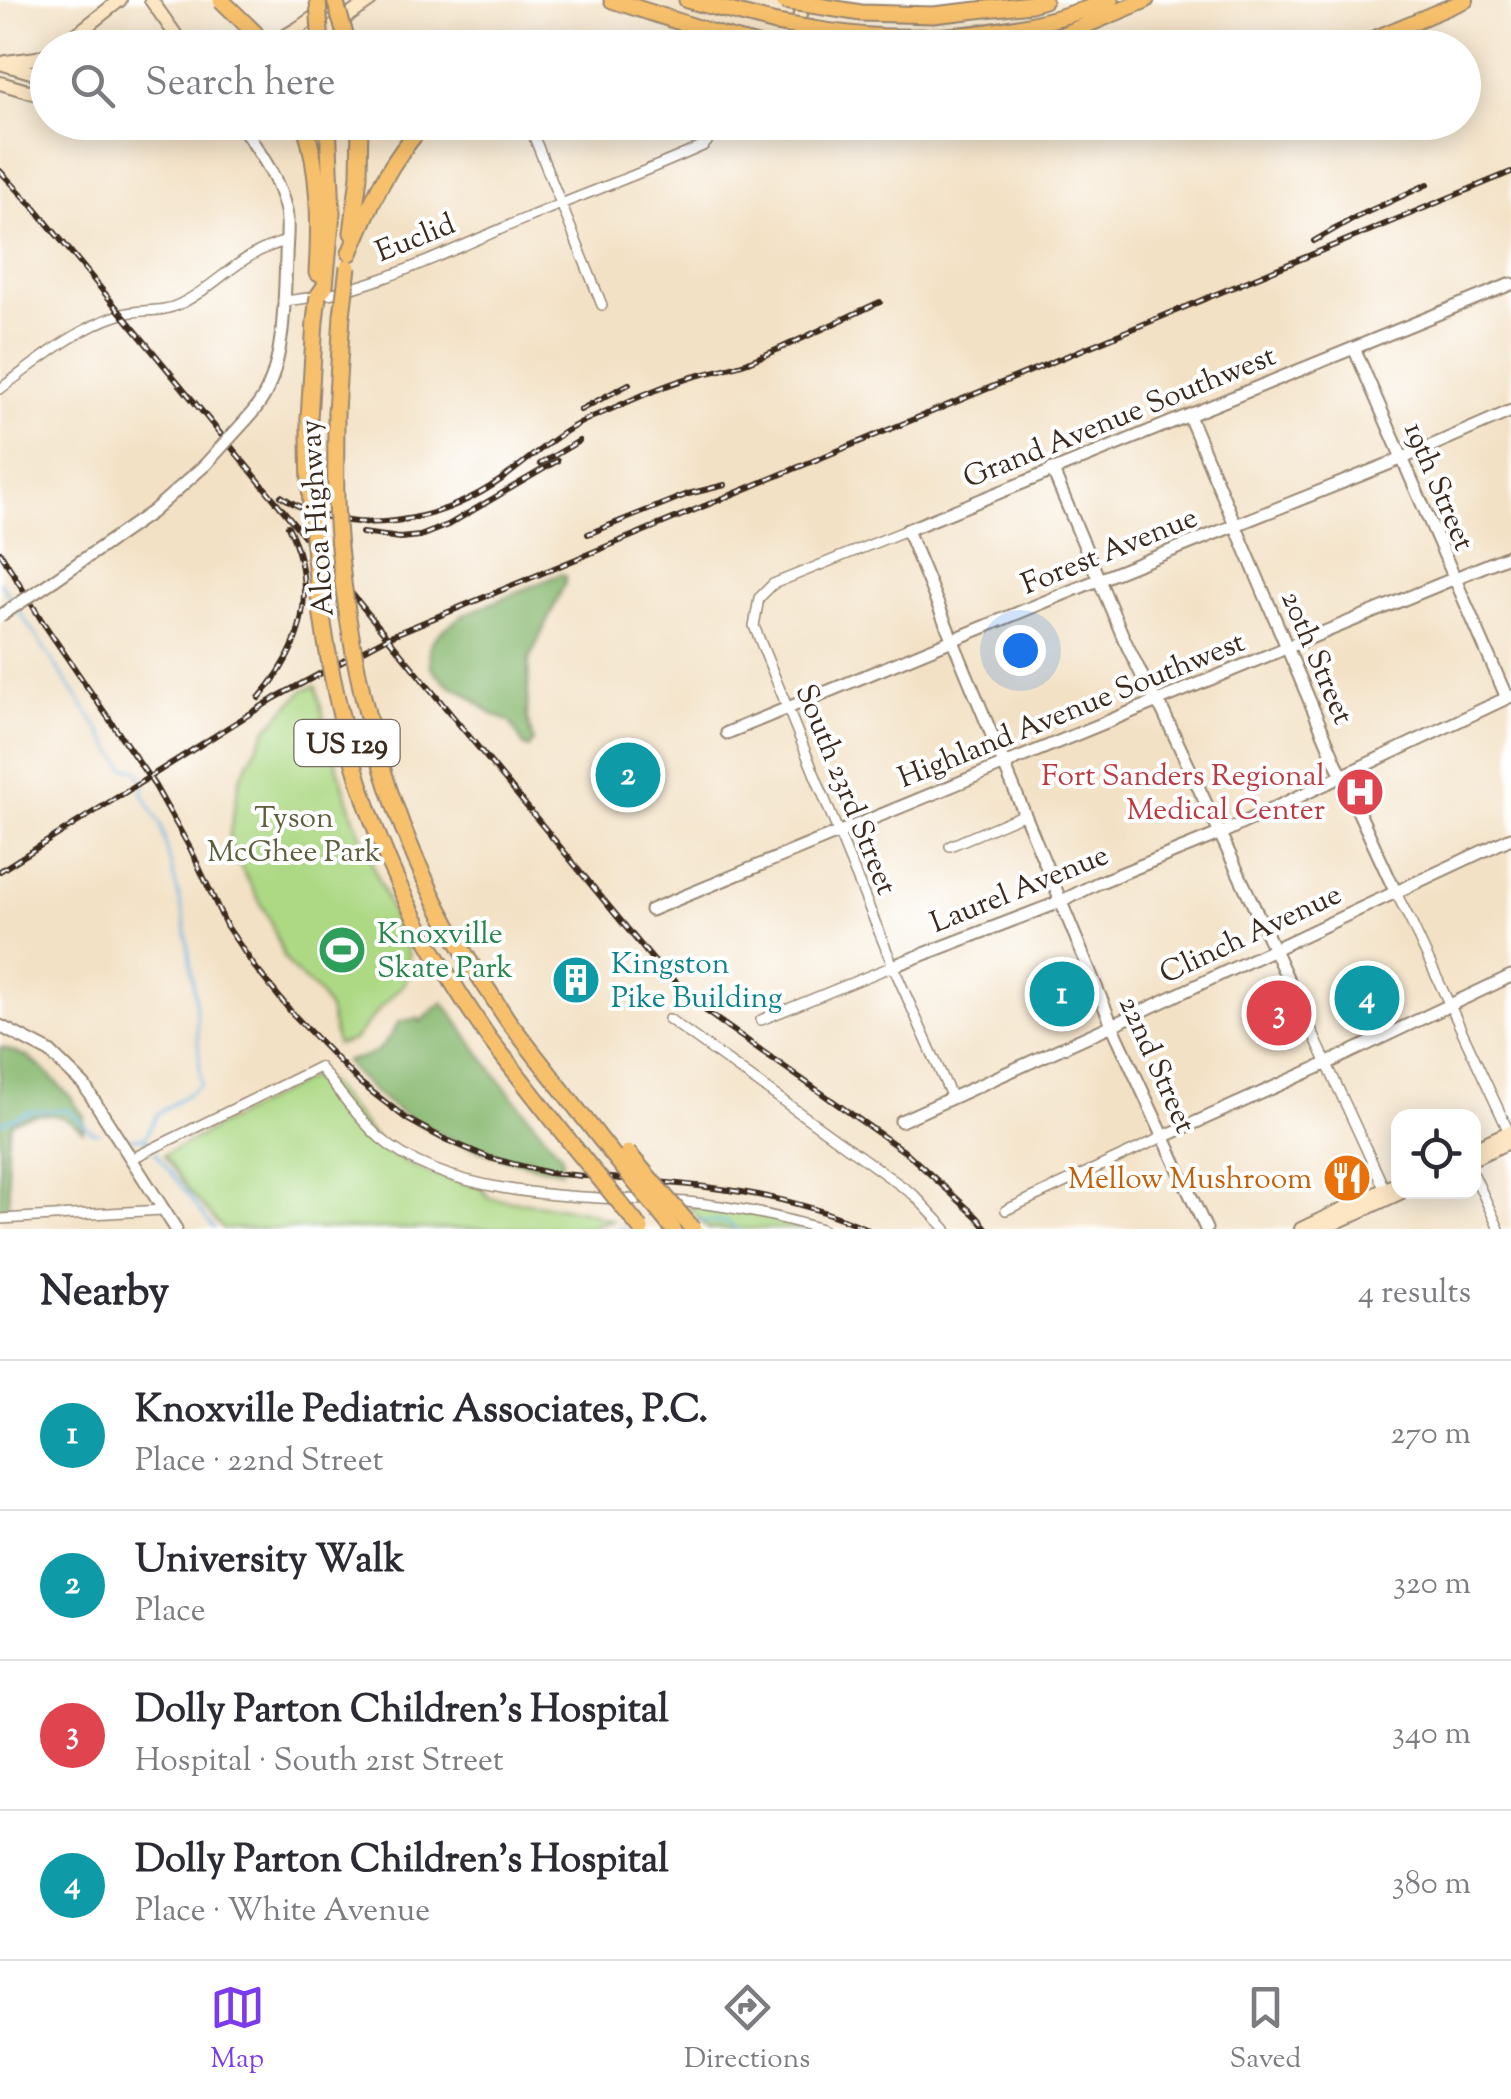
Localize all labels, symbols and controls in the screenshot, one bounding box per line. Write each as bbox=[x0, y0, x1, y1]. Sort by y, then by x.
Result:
search box bbox=[30, 30, 1481, 140]
icon: search bbox=[65, 58, 120, 113]
text: Search here bbox=[145, 58, 336, 112]
street label: Euclid bbox=[370, 204, 462, 275]
street label: Grand Avenue Southwest bbox=[957, 336, 1283, 501]
street label: 19th Street bbox=[1391, 416, 1484, 558]
street label: Alcoa Highway bbox=[290, 418, 347, 618]
street label: Forest Avenue bbox=[1015, 497, 1204, 607]
street label: 20th Street bbox=[1268, 584, 1363, 731]
street label: Highland Avenue Southwest bbox=[892, 622, 1252, 801]
your location bbox=[995, 625, 1046, 676]
street label: South 23rd Street bbox=[783, 678, 907, 902]
road number: US 129 bbox=[294, 720, 400, 766]
pin: 2 bbox=[596, 738, 660, 812]
place label: Fort Sanders Regional Medical Center bbox=[1041, 756, 1325, 833]
hospital icon: Fort Sanders Regional Medical Center bbox=[1334, 766, 1386, 818]
park label: Tyson McGhee Park bbox=[207, 798, 381, 875]
street label: Laurel Avenue bbox=[924, 835, 1116, 946]
street label: Clinch Avenue bbox=[1153, 874, 1349, 996]
place label: Knoxville Skate Park bbox=[377, 914, 513, 991]
sports icon: Knoxville Skate Park bbox=[316, 924, 368, 976]
place label: Kingston Pike Building bbox=[611, 944, 782, 1021]
building icon: Kingston Pike Building bbox=[550, 954, 602, 1006]
pin: 1 bbox=[1030, 956, 1094, 1032]
pin: 4 bbox=[1334, 960, 1400, 1036]
pin: 3 bbox=[1246, 976, 1312, 1050]
street label: 22nd Street bbox=[1106, 989, 1205, 1141]
map controls bbox=[1391, 1109, 1481, 1199]
button: locate bbox=[1391, 1109, 1481, 1199]
restaurant icon: Mellow Mushroom bbox=[1321, 1152, 1373, 1204]
place label: Mellow Mushroom bbox=[1068, 1159, 1312, 1202]
text: Nearby bbox=[40, 1264, 169, 1324]
text: 4 results bbox=[1358, 1271, 1471, 1317]
text: Knoxville Pediatric Associates, P.C. bbox=[135, 1385, 708, 1439]
text: 1 bbox=[67, 1412, 78, 1458]
text: 270 m bbox=[1390, 1412, 1471, 1458]
text: Place · 22nd Street bbox=[135, 1439, 383, 1485]
text: University Walk bbox=[135, 1535, 405, 1589]
text: 2 bbox=[65, 1562, 80, 1608]
text: 320 m bbox=[1393, 1562, 1471, 1608]
text: Place bbox=[135, 1589, 206, 1635]
text: Dolly Parton Children’s Hospital bbox=[135, 1685, 669, 1739]
text: 3 bbox=[66, 1712, 79, 1758]
text: 340 m bbox=[1392, 1712, 1471, 1758]
text: Hospital · South 21st Street bbox=[135, 1739, 504, 1785]
text: Dolly Parton Children's Hospital bbox=[135, 1835, 669, 1889]
text: 4 bbox=[64, 1862, 81, 1908]
text: 380 m bbox=[1392, 1862, 1471, 1908]
text: Place · White Avenue bbox=[135, 1889, 430, 1935]
tab: Map bbox=[210, 1980, 265, 2080]
tab: Directions bbox=[684, 1980, 810, 2080]
tab: Saved bbox=[1229, 1980, 1301, 2080]

